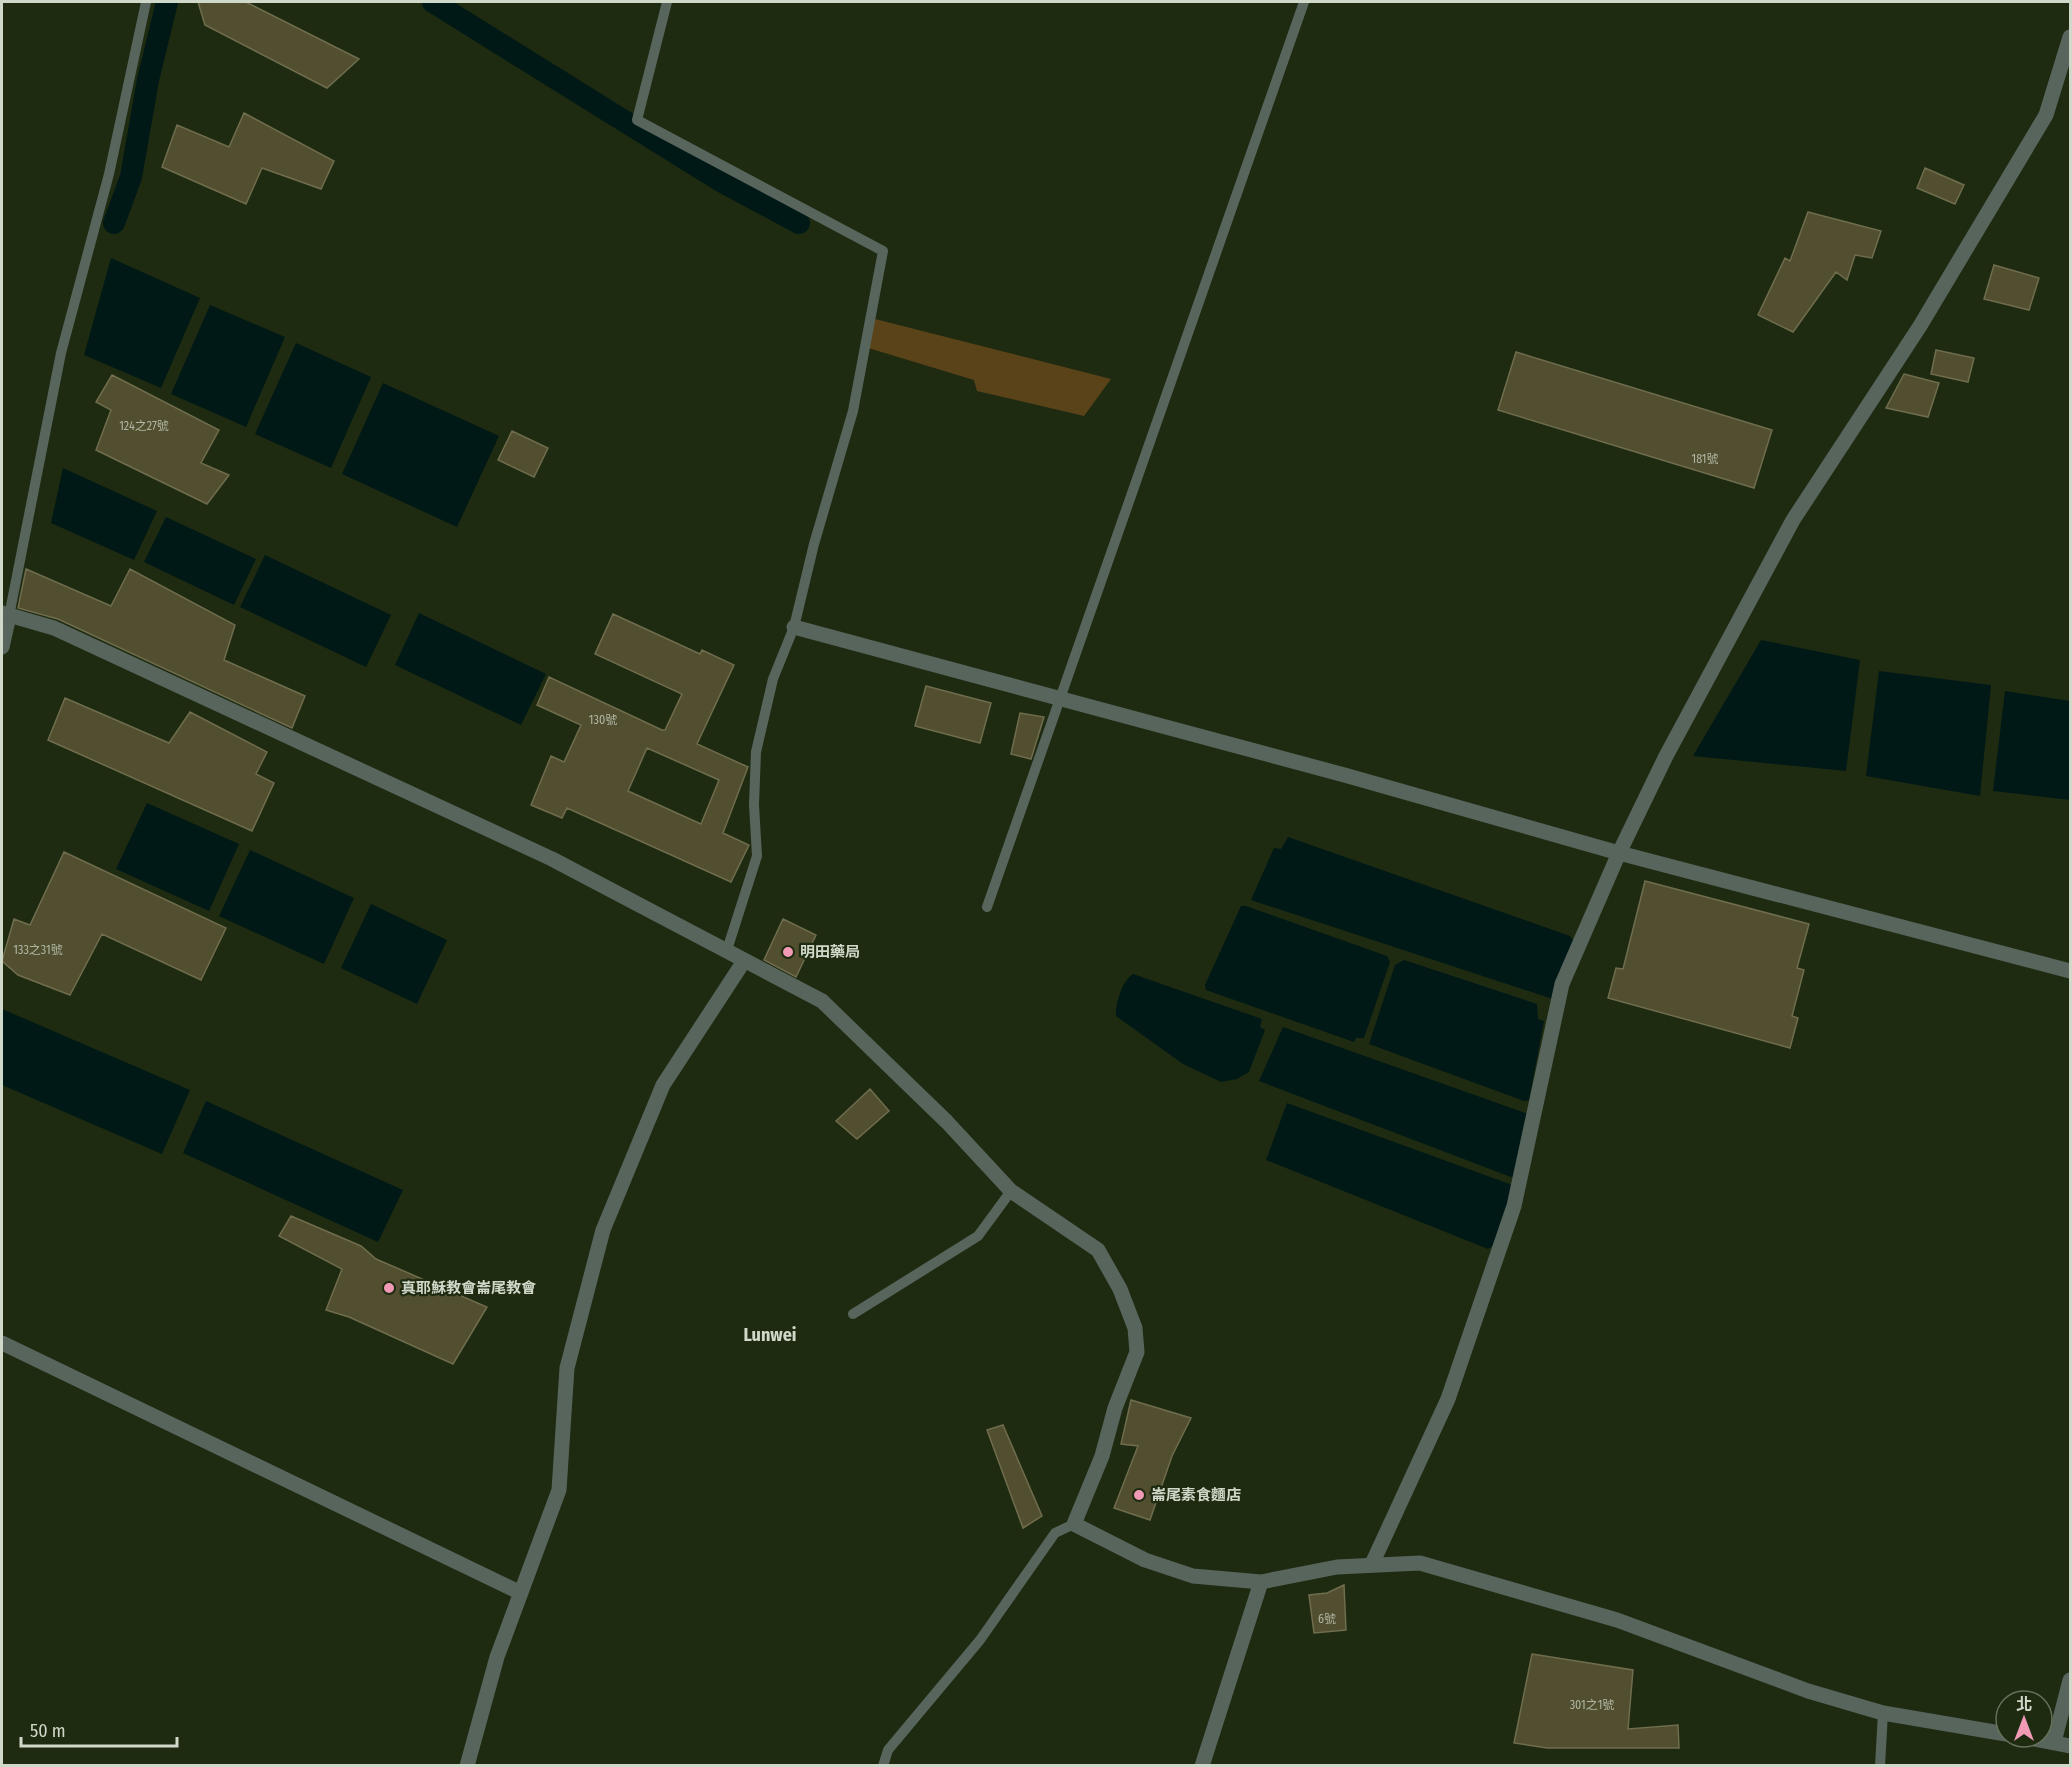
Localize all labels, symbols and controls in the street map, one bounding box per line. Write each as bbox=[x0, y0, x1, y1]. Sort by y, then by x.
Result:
house number: 124之27號 bbox=[119, 419, 169, 433]
house number: 181號 bbox=[1691, 452, 1719, 466]
house number: 130號 bbox=[589, 713, 617, 727]
house number: 133之31號 bbox=[13, 943, 63, 957]
place label: 明田藥局 bbox=[800, 943, 860, 961]
marker: 明田藥局 bbox=[781, 945, 795, 959]
place label: 真耶穌教會崙尾教會 bbox=[401, 1279, 536, 1297]
marker: 真耶穌教會崙尾教會 bbox=[382, 1281, 396, 1295]
district label: Lunwei bbox=[743, 1324, 797, 1346]
place label: 崙尾素食麵店 bbox=[1151, 1486, 1241, 1504]
marker: 崙尾素食麵店 bbox=[1132, 1488, 1146, 1502]
house number: 6號 bbox=[1318, 1612, 1336, 1626]
north arrow bbox=[1994, 1689, 2054, 1749]
text: 北 bbox=[2016, 1695, 2032, 1714]
house number: 301之1號 bbox=[1570, 1698, 1614, 1712]
scale bar bbox=[21, 1710, 177, 1748]
text: 50 m bbox=[30, 1720, 66, 1742]

